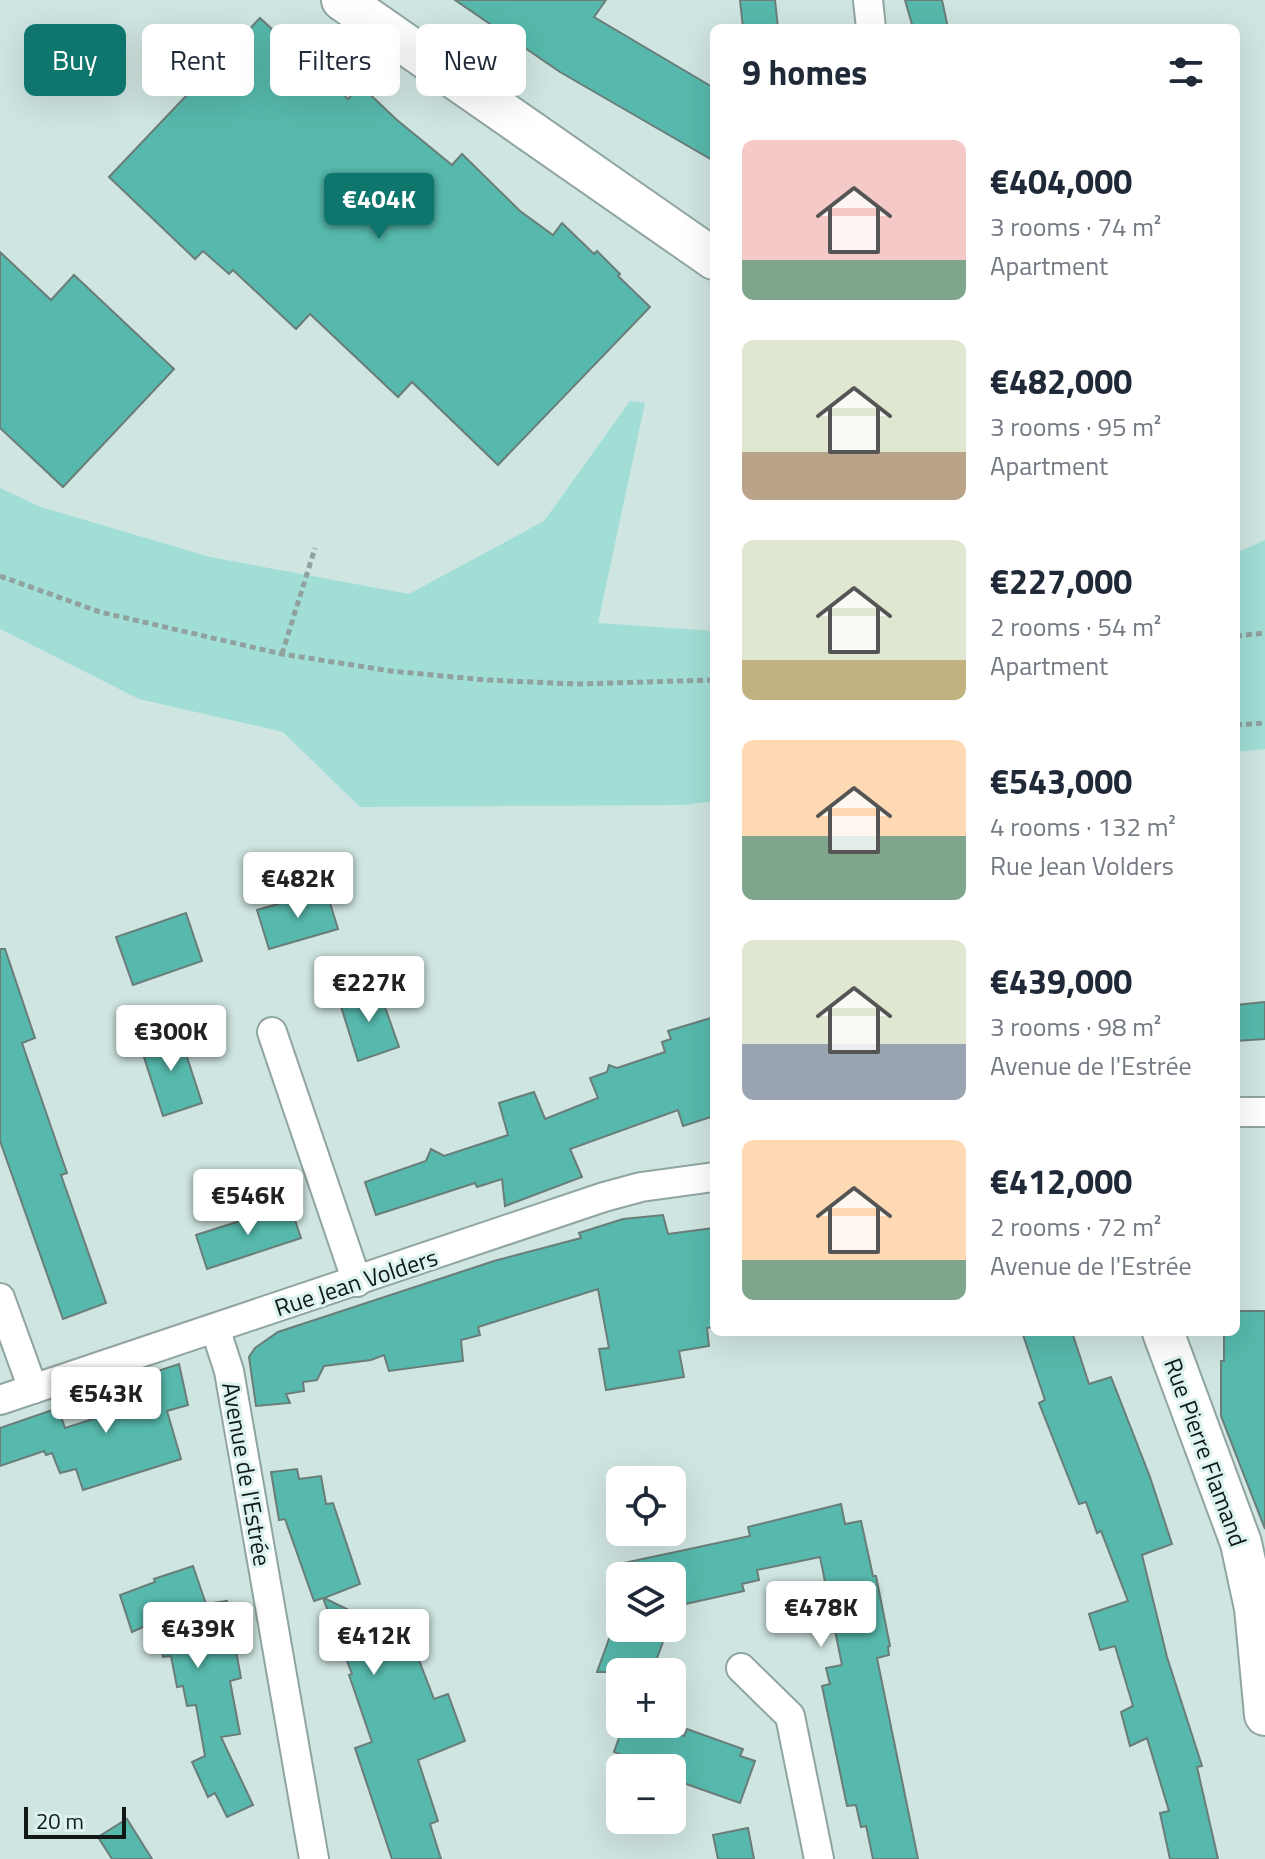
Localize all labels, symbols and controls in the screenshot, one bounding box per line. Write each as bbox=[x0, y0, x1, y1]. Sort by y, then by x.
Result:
chip: Buy bbox=[24, 24, 126, 96]
chip: Rent bbox=[142, 24, 254, 96]
chip: Filters bbox=[270, 24, 400, 96]
chip: New bbox=[416, 24, 526, 96]
text: 9 homes bbox=[742, 46, 867, 98]
icon: filters bbox=[1164, 50, 1208, 94]
text: €404,000 bbox=[990, 155, 1132, 207]
icon: home bbox=[806, 172, 902, 268]
pin: €404K bbox=[323, 173, 435, 241]
text: €404K bbox=[342, 179, 416, 218]
text: 3 rooms · 74 m² bbox=[990, 207, 1161, 246]
text: Apartment bbox=[990, 246, 1108, 285]
text: €482,000 bbox=[990, 355, 1132, 407]
icon: home bbox=[806, 372, 902, 468]
text: 3 rooms · 95 m² bbox=[990, 407, 1161, 446]
text: Apartment bbox=[990, 446, 1108, 485]
text: €227,000 bbox=[990, 555, 1132, 607]
icon: home bbox=[806, 572, 902, 668]
text: 2 rooms · 54 m² bbox=[990, 607, 1161, 646]
text: Apartment bbox=[990, 646, 1108, 685]
text: €543,000 bbox=[990, 755, 1132, 807]
icon: home bbox=[806, 772, 902, 868]
text: 4 rooms · 132 m² bbox=[990, 807, 1176, 846]
text: Rue Jean Volders bbox=[990, 846, 1174, 885]
pin: €482K bbox=[242, 852, 354, 920]
text: €482K bbox=[261, 858, 335, 897]
text: €439,000 bbox=[990, 955, 1132, 1007]
pin: €227K bbox=[313, 956, 425, 1024]
text: €227K bbox=[332, 962, 406, 1001]
icon: home bbox=[806, 972, 902, 1068]
pin: €300K bbox=[115, 1005, 227, 1073]
text: 3 rooms · 98 m² bbox=[990, 1007, 1161, 1046]
text: €300K bbox=[134, 1011, 208, 1050]
text: Avenue de l'Estrée bbox=[990, 1046, 1192, 1085]
text: €412,000 bbox=[990, 1155, 1132, 1207]
pin: €546K bbox=[192, 1169, 304, 1237]
icon: home bbox=[806, 1172, 902, 1268]
text: €546K bbox=[211, 1175, 285, 1214]
text: 2 rooms · 72 m² bbox=[990, 1207, 1161, 1246]
street label: Rue Jean Volders bbox=[270, 1239, 442, 1325]
text: Avenue de l'Estrée bbox=[990, 1246, 1192, 1285]
street label: Rue Pierre Flamand bbox=[1155, 1353, 1257, 1551]
pin: €543K bbox=[50, 1367, 162, 1435]
text: €543K bbox=[69, 1373, 143, 1412]
street label: Avenue de l'Estrée bbox=[213, 1379, 281, 1569]
map controls bbox=[606, 1466, 686, 1834]
button: locate bbox=[606, 1466, 686, 1546]
button: layers bbox=[606, 1562, 686, 1642]
pin: €478K bbox=[765, 1581, 877, 1649]
text: €478K bbox=[784, 1587, 858, 1626]
pin: €439K bbox=[142, 1602, 254, 1670]
text: €439K bbox=[161, 1608, 235, 1647]
pin: €412K bbox=[318, 1609, 430, 1677]
text: €412K bbox=[337, 1615, 411, 1654]
button: + bbox=[606, 1658, 686, 1738]
button: − bbox=[606, 1754, 686, 1834]
scale bar bbox=[24, 1803, 126, 1839]
text: 20 m bbox=[36, 1804, 84, 1838]

